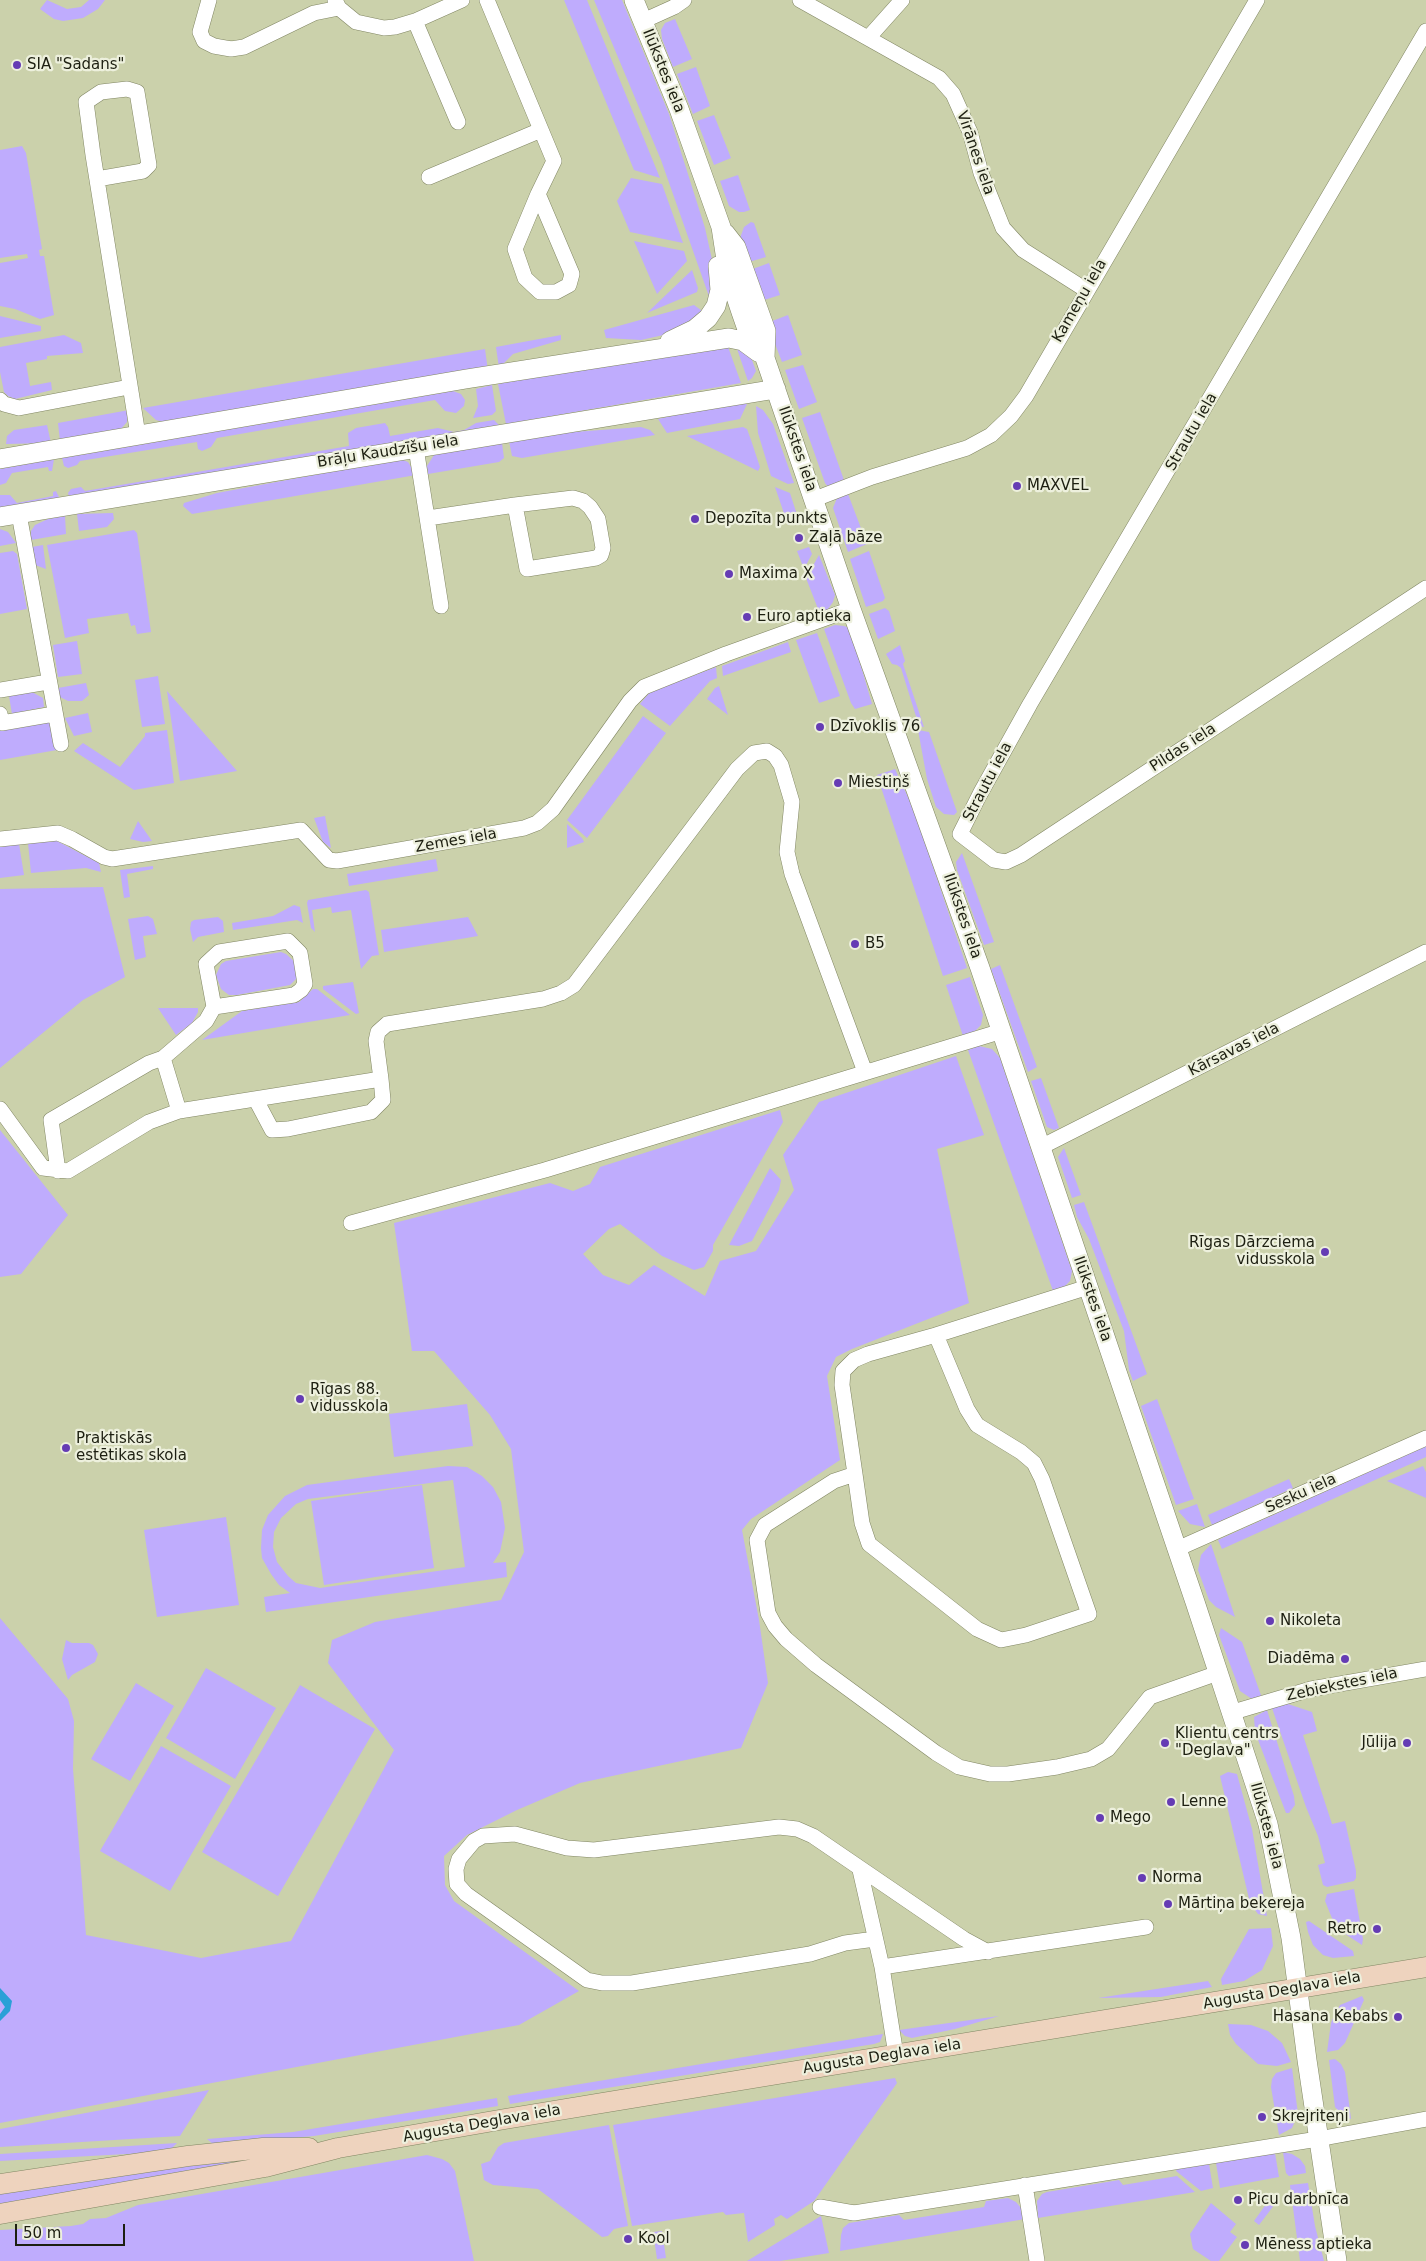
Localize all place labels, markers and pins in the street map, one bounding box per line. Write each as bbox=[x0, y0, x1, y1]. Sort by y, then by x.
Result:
place label: SIA "Sadans" bbox=[27, 56, 125, 74]
marker: SIA "Sadans" bbox=[11, 59, 23, 71]
place label: MAXVEL bbox=[1027, 477, 1089, 495]
marker: MAXVEL bbox=[1011, 480, 1023, 492]
place label: Depozīta punkts bbox=[705, 510, 827, 528]
marker: Depozīta punkts bbox=[689, 513, 701, 525]
place label: Zaļā bāze bbox=[809, 529, 882, 547]
marker: Zaļā bāze bbox=[793, 532, 805, 544]
place label: Maxima X bbox=[739, 565, 813, 583]
marker: Maxima X bbox=[723, 568, 735, 580]
place label: Euro aptieka bbox=[757, 608, 851, 626]
marker: Euro aptieka bbox=[741, 611, 753, 623]
place label: Dzīvoklis 76 bbox=[830, 718, 920, 736]
marker: Dzīvoklis 76 bbox=[814, 721, 826, 733]
place label: Miestiņš bbox=[848, 774, 910, 792]
marker: Miestiņš bbox=[832, 777, 844, 789]
place label: B5 bbox=[865, 935, 885, 953]
marker: B5 bbox=[849, 938, 861, 950]
place label: Rīgas Dārzciema vidusskola bbox=[1189, 1234, 1315, 1269]
marker: Rīgas Dārzciema vidusskola bbox=[1319, 1246, 1331, 1258]
place label: Rīgas 88. vidusskola bbox=[310, 1381, 388, 1416]
marker: Rīgas 88. vidusskola bbox=[294, 1393, 306, 1405]
place label: Praktiskās estētikas skola bbox=[76, 1430, 187, 1465]
marker: Praktiskās estētikas skola bbox=[60, 1442, 72, 1454]
place label: Nikoleta bbox=[1280, 1612, 1341, 1630]
marker: Nikoleta bbox=[1264, 1615, 1276, 1627]
place label: Diadēma bbox=[1268, 1650, 1335, 1668]
marker: Diadēma bbox=[1339, 1653, 1351, 1665]
place label: Klientu centrs "Deglava" bbox=[1175, 1725, 1279, 1760]
place label: Jūlija bbox=[1361, 1734, 1397, 1752]
marker: Klientu centrs "Deglava" bbox=[1159, 1737, 1171, 1749]
marker: Jūlija bbox=[1401, 1737, 1413, 1749]
place label: Lenne bbox=[1181, 1793, 1227, 1811]
marker: Lenne bbox=[1165, 1796, 1177, 1808]
place label: Mego bbox=[1110, 1809, 1151, 1827]
marker: Mego bbox=[1094, 1812, 1106, 1824]
place label: Norma bbox=[1152, 1869, 1202, 1887]
marker: Norma bbox=[1136, 1872, 1148, 1884]
place label: Mārtiņa beķereja bbox=[1178, 1895, 1305, 1913]
marker: Mārtiņa beķereja bbox=[1162, 1898, 1174, 1910]
place label: Retro bbox=[1327, 1920, 1367, 1938]
marker: Retro bbox=[1371, 1923, 1383, 1935]
place label: Hasana Kebabs bbox=[1273, 2008, 1388, 2026]
marker: Hasana Kebabs bbox=[1392, 2011, 1404, 2023]
place label: Skrejriteņi bbox=[1272, 2108, 1349, 2126]
marker: Skrejriteņi bbox=[1256, 2111, 1268, 2123]
place label: Picu darbnīca bbox=[1248, 2191, 1349, 2209]
marker: Picu darbnīca bbox=[1232, 2194, 1244, 2206]
place label: Kool bbox=[638, 2230, 670, 2248]
marker: Kool bbox=[622, 2233, 634, 2245]
place label: Mēness aptieka bbox=[1255, 2236, 1372, 2254]
marker: Mēness aptieka bbox=[1239, 2239, 1251, 2251]

